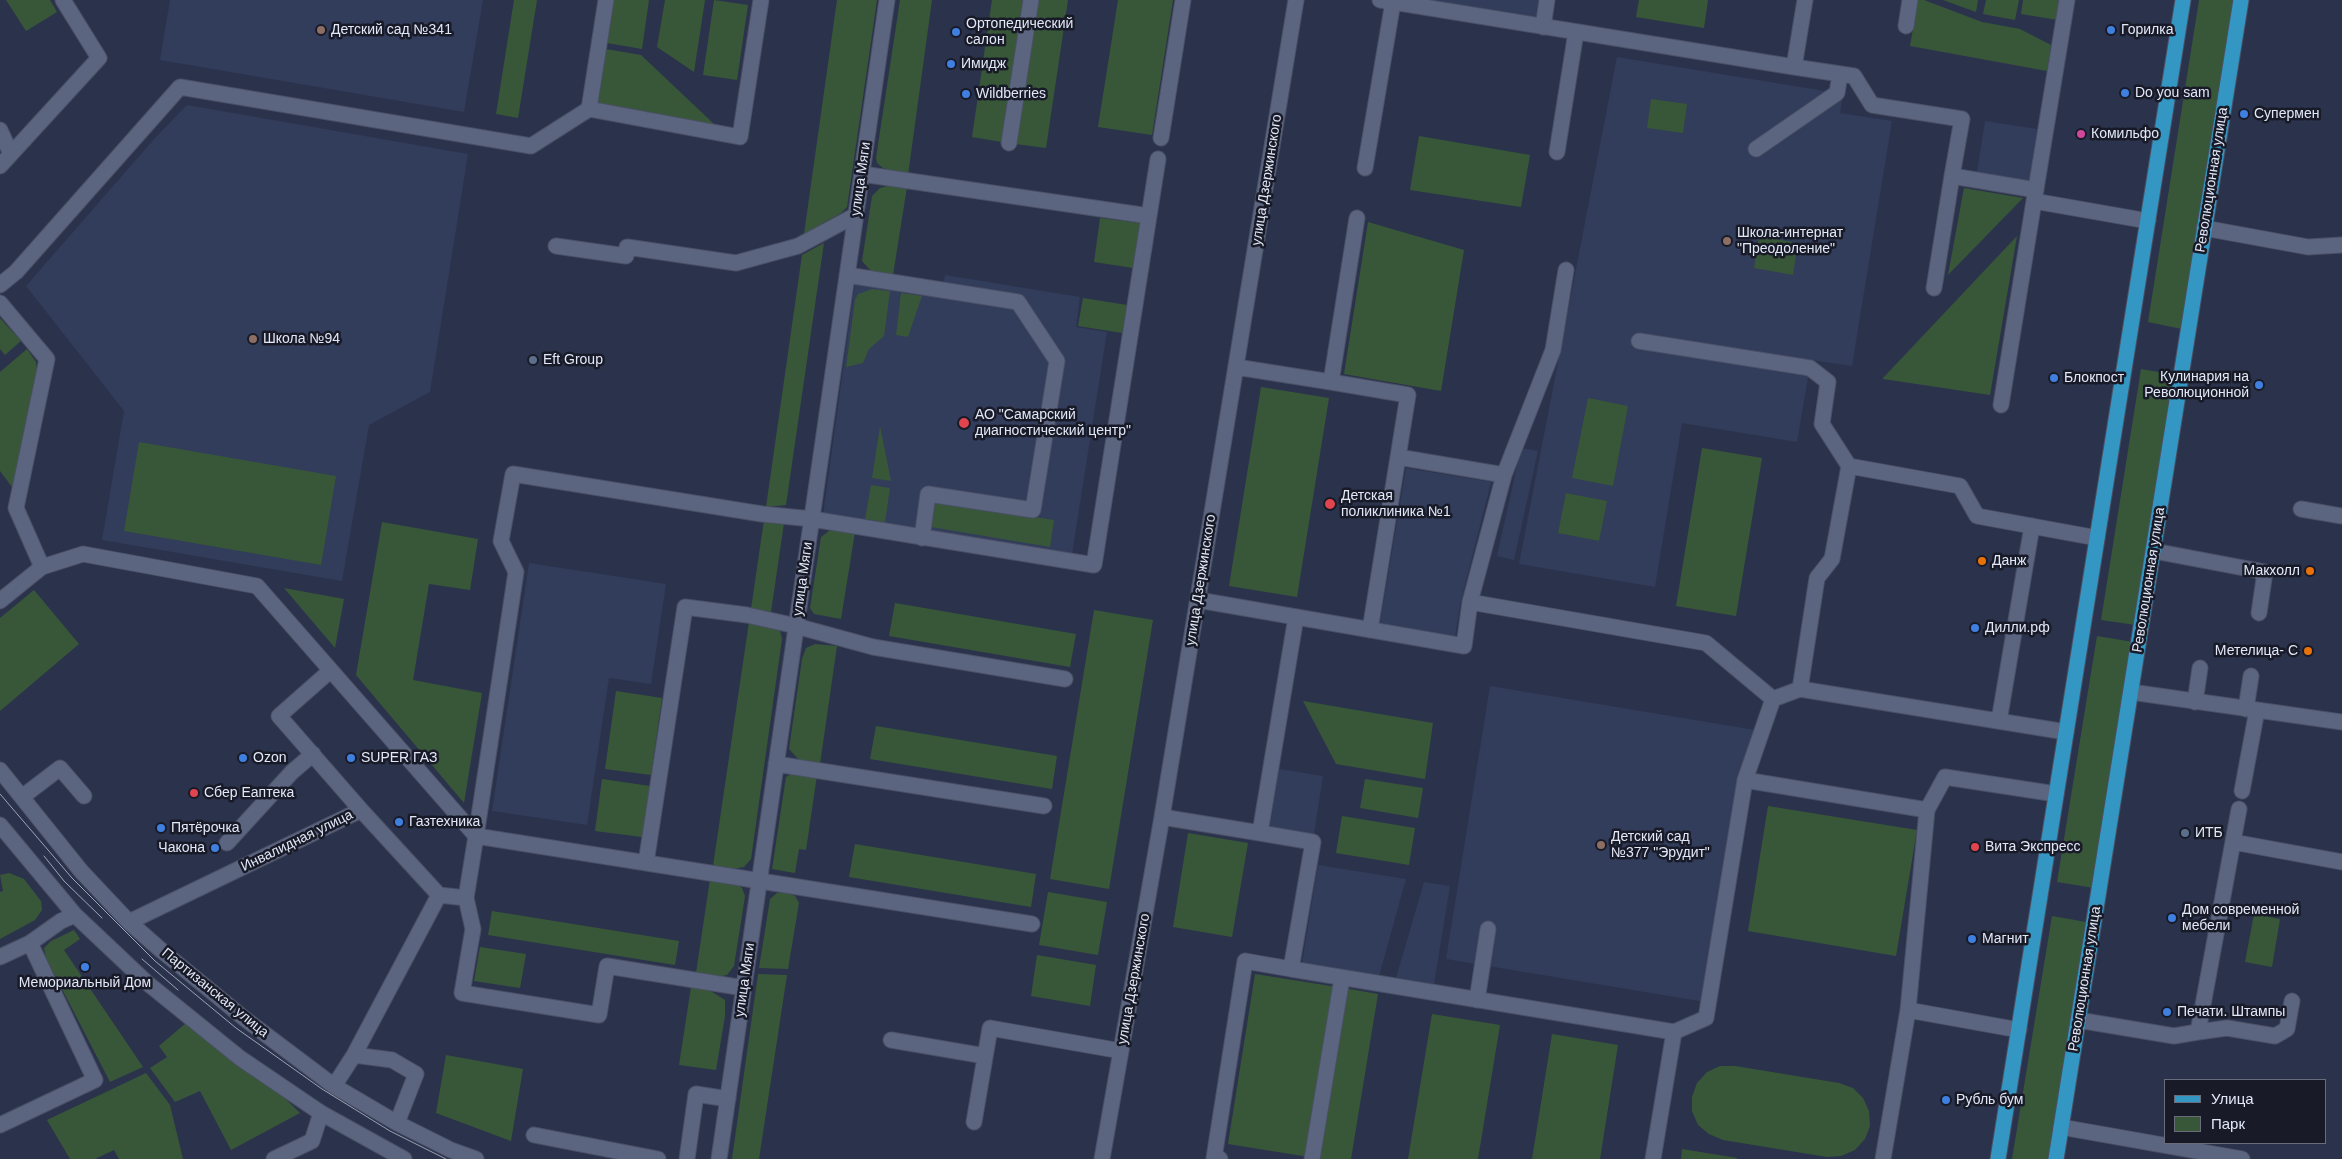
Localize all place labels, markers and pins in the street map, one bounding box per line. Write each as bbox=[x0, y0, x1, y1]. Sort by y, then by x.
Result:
place label: Ортопедический салон bbox=[966, 16, 1073, 48]
place label: Детский сад №341 bbox=[331, 22, 452, 38]
place label: Горилка bbox=[2121, 22, 2173, 38]
marker: Детский сад №341 bbox=[315, 24, 327, 36]
marker: Горилка bbox=[2105, 24, 2117, 36]
marker: Ортопедический салон bbox=[950, 26, 962, 38]
place label: Имидж bbox=[961, 56, 1006, 72]
marker: Имидж bbox=[945, 58, 957, 70]
place label: Do you sam bbox=[2135, 85, 2210, 101]
place label: Wildberries bbox=[976, 86, 1046, 102]
marker: Do you sam bbox=[2119, 87, 2131, 99]
marker: Wildberries bbox=[960, 88, 972, 100]
place label: Супермен bbox=[2254, 106, 2319, 122]
marker: Супермен bbox=[2238, 108, 2250, 120]
place label: Комильфо bbox=[2091, 126, 2159, 142]
marker: Комильфо bbox=[2075, 128, 2087, 140]
place label: Школа-интернат "Преодоление" bbox=[1737, 225, 1843, 258]
marker: Школа-интернат "Преодоление" bbox=[1721, 235, 1733, 247]
place label: Школа №94 bbox=[263, 331, 340, 347]
marker: Школа №94 bbox=[247, 333, 259, 345]
place label: Eft Group bbox=[543, 352, 603, 368]
marker: Eft Group bbox=[527, 354, 539, 366]
place label: Кулинария на Революционной bbox=[2144, 369, 2249, 402]
place label: Блокпост bbox=[2064, 370, 2124, 386]
marker: Блокпост bbox=[2048, 372, 2060, 384]
marker: Кулинария на Революционной bbox=[2253, 379, 2265, 391]
place label: АО "Самарский диагностический центр" bbox=[975, 407, 1131, 440]
marker: АО "Самарский диагностический центр" bbox=[957, 416, 971, 430]
place label: Детская поликлиника №1 bbox=[1341, 488, 1451, 520]
marker: Детская поликлиника №1 bbox=[1323, 497, 1337, 511]
place label: Данж bbox=[1992, 553, 2026, 569]
marker: Данж bbox=[1976, 555, 1988, 567]
place label: Макхолл bbox=[2244, 563, 2300, 579]
marker: Макхолл bbox=[2304, 565, 2316, 577]
place label: Дилли.рф bbox=[1985, 620, 2050, 636]
marker: Дилли.рф bbox=[1969, 622, 1981, 634]
place label: Метелица- С bbox=[2215, 643, 2298, 659]
marker: Метелица- С bbox=[2302, 645, 2314, 657]
place label: Ozon bbox=[253, 750, 286, 766]
place label: SUPER ГАЗ bbox=[361, 750, 437, 766]
marker: Ozon bbox=[237, 752, 249, 764]
marker: SUPER ГАЗ bbox=[345, 752, 357, 764]
place label: Сбер Еаптека bbox=[204, 785, 294, 801]
marker: Сбер Еаптека bbox=[188, 787, 200, 799]
place label: Газтехника bbox=[409, 814, 480, 830]
marker: Газтехника bbox=[393, 816, 405, 828]
place label: Пятёрочка bbox=[171, 820, 240, 836]
marker: Пятёрочка bbox=[155, 822, 167, 834]
place label: ИТБ bbox=[2195, 825, 2223, 841]
marker: ИТБ bbox=[2179, 827, 2191, 839]
place label: Детский сад №377 "Эрудит" bbox=[1611, 829, 1710, 862]
marker: Детский сад №377 "Эрудит" bbox=[1595, 839, 1607, 851]
place label: Вита Экспресс bbox=[1985, 839, 2081, 855]
place label: Чакона bbox=[158, 840, 205, 856]
marker: Вита Экспресс bbox=[1969, 841, 1981, 853]
marker: Чакона bbox=[209, 842, 221, 854]
place label: Дом современной мебели bbox=[2182, 902, 2299, 934]
marker: Дом современной мебели bbox=[2166, 912, 2178, 924]
place label: Магнит bbox=[1982, 931, 2029, 947]
marker: Магнит bbox=[1966, 933, 1978, 945]
marker: Мемориальный Дом bbox=[79, 961, 91, 973]
place label: Мемориальный Дом bbox=[19, 975, 151, 991]
place label: Печати. Штампы bbox=[2177, 1004, 2285, 1020]
marker: Печати. Штампы bbox=[2161, 1006, 2173, 1018]
place label: Рубль бум bbox=[1956, 1092, 2023, 1108]
marker: Рубль бум bbox=[1940, 1094, 1952, 1106]

